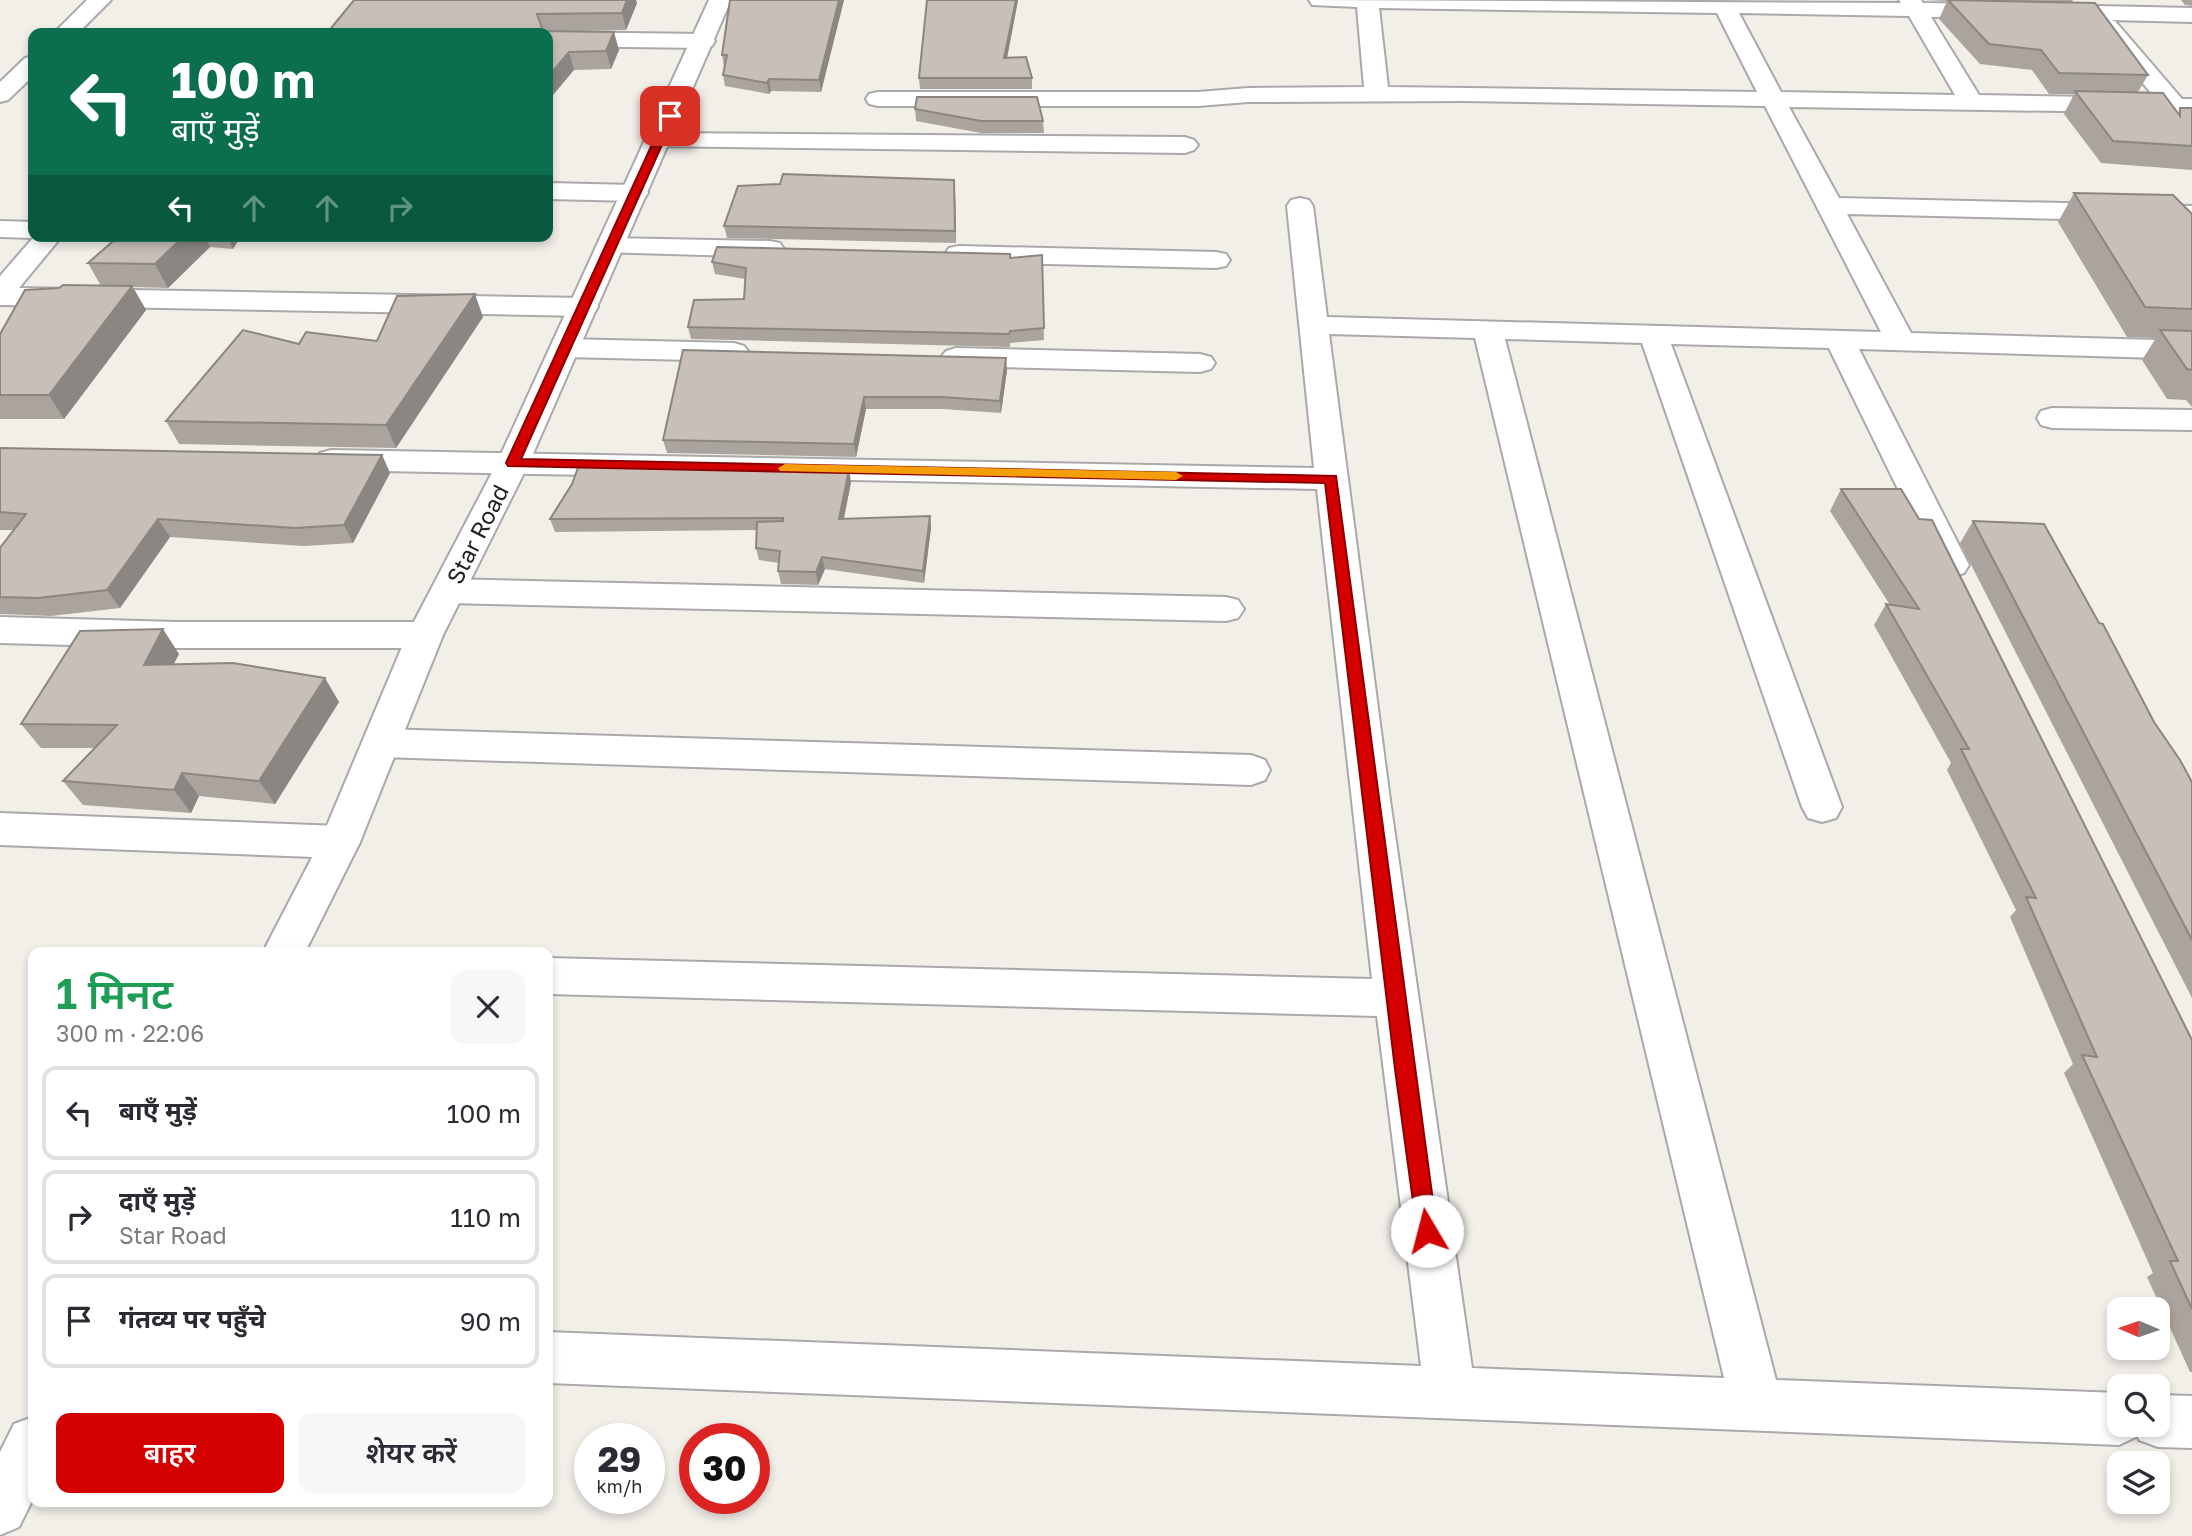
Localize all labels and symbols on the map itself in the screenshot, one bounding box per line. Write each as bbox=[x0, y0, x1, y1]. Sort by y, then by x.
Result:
pin bbox=[640, 86, 700, 146]
street label: Star Road bbox=[440, 480, 514, 588]
position arrow bbox=[1390, 1194, 1464, 1268]
north arrow bbox=[2107, 1297, 2170, 1360]
speed limit sign: 30 bbox=[679, 1423, 770, 1514]

